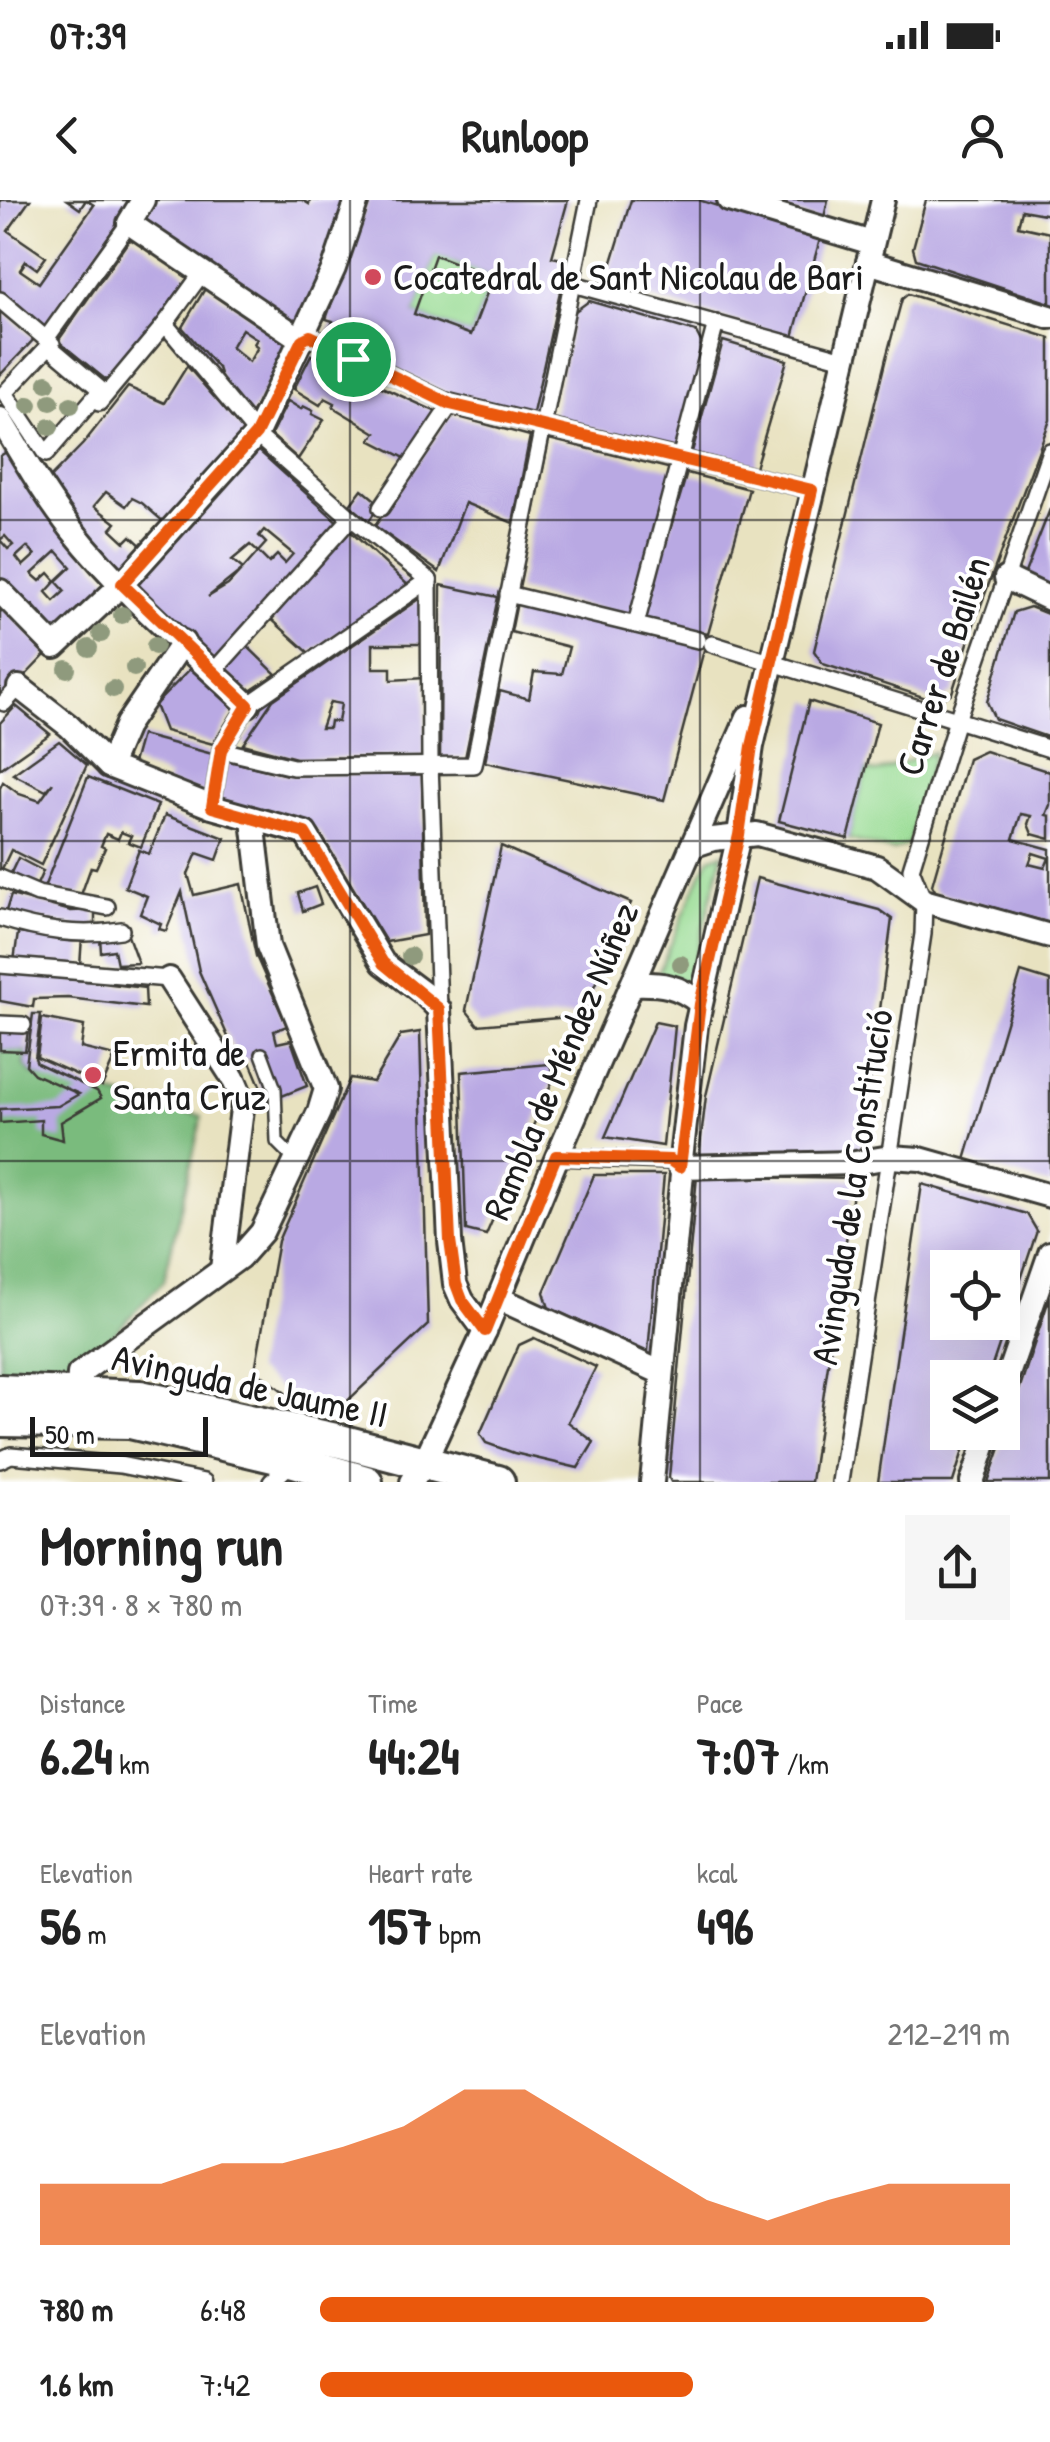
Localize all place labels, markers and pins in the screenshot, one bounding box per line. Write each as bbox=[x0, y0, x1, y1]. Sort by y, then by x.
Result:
place label: Cocatedral de Sant Nicolau de Bari bbox=[393, 250, 864, 302]
marker: Cocatedral de Sant Nicolau de Bari bbox=[362, 266, 384, 288]
pin bbox=[311, 317, 396, 402]
place label: Ermita de Santa Cruz bbox=[113, 1026, 266, 1122]
marker: Ermita de Santa Cruz bbox=[82, 1064, 104, 1086]

